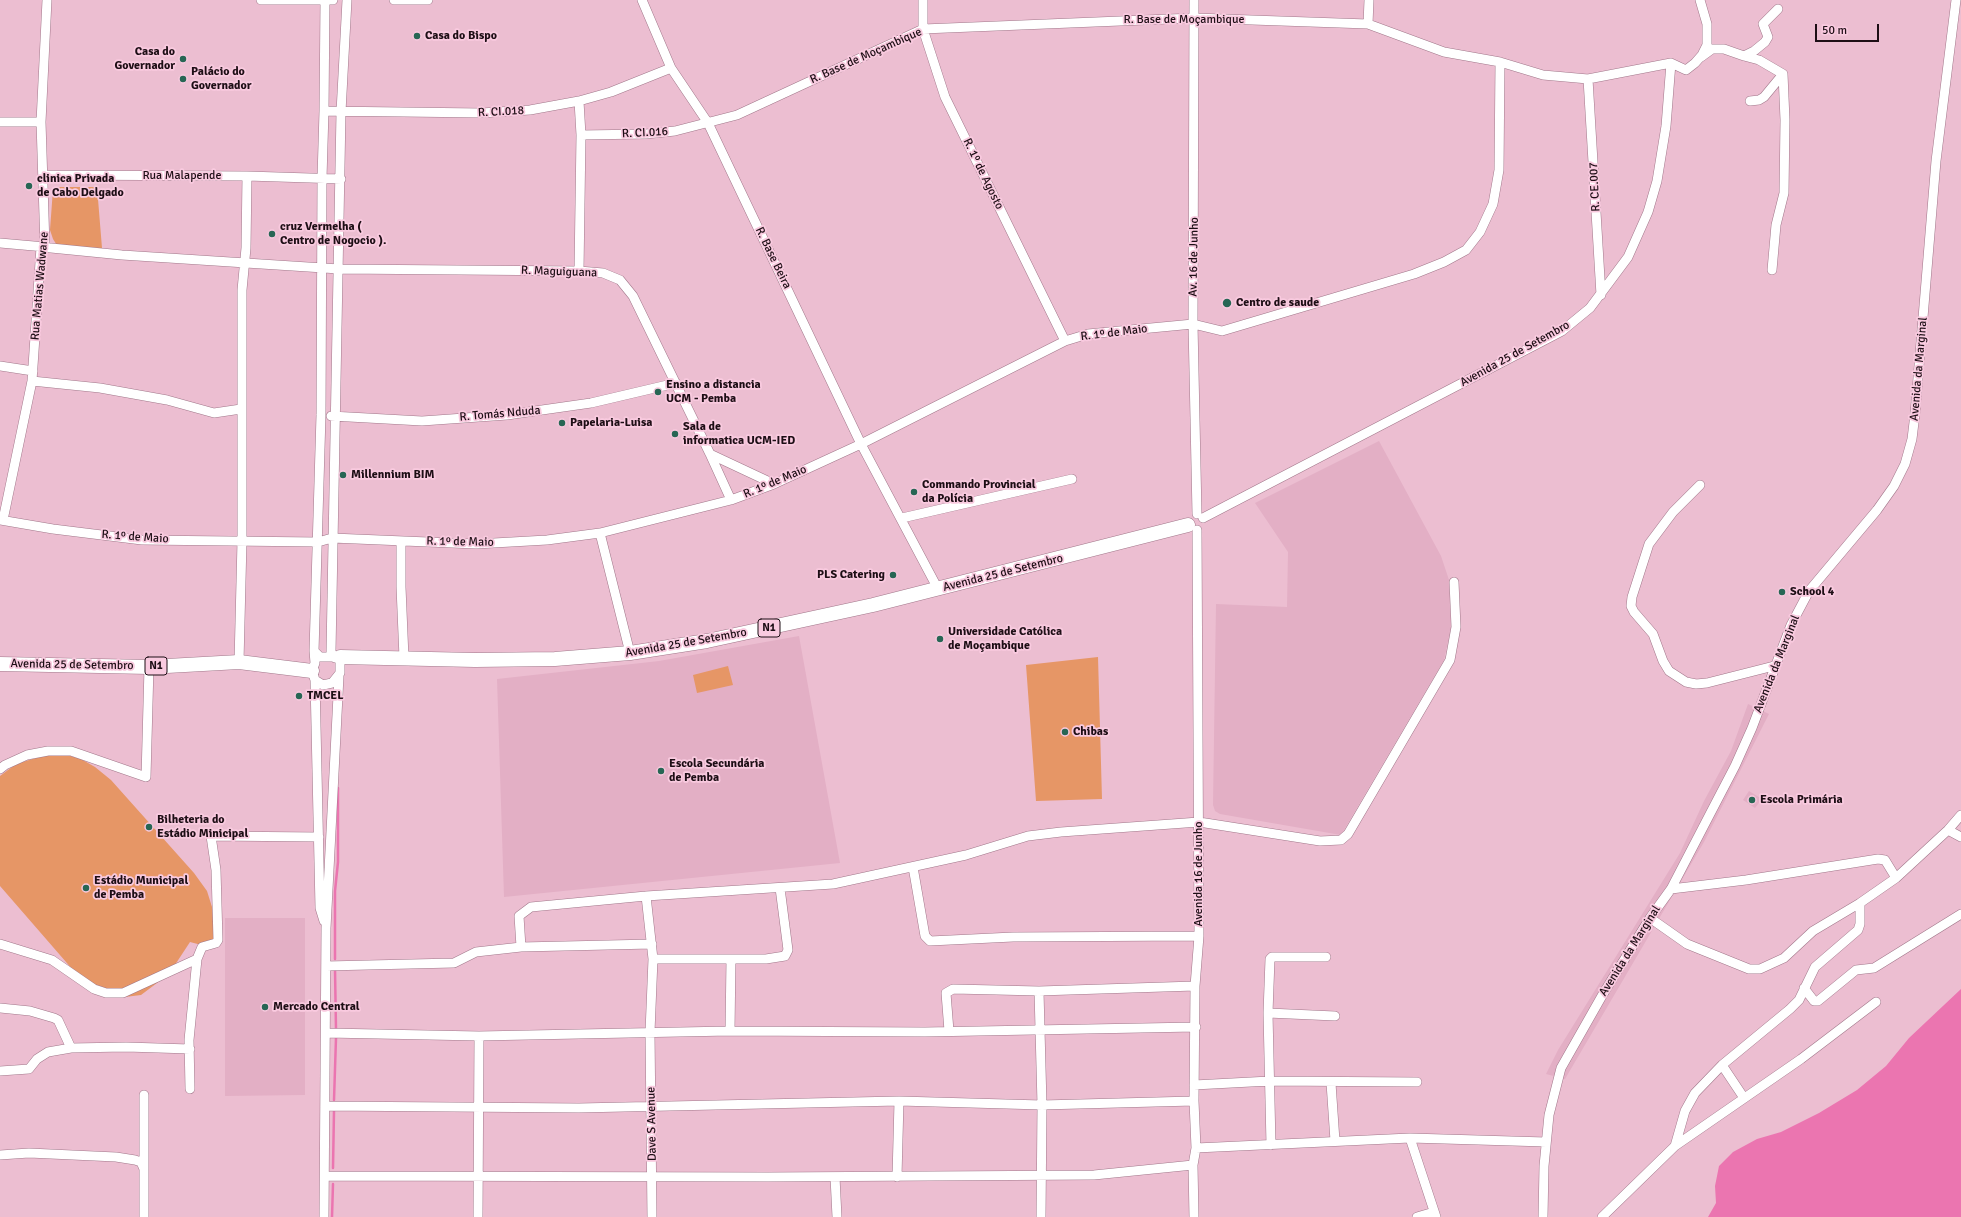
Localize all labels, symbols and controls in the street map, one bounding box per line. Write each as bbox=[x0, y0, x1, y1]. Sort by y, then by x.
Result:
street label: R. Base de Moçambique bbox=[1124, 13, 1244, 27]
scale bar bbox=[1817, 16, 1881, 42]
text: 50 m bbox=[1822, 23, 1847, 38]
street label: R. Base de Moçambique bbox=[808, 25, 924, 87]
place label: Casa do Bispo bbox=[425, 29, 497, 43]
marker: Casa do Bispo bbox=[412, 31, 422, 41]
place label: Casa do Governador bbox=[114, 45, 175, 73]
marker: Casa do Governador bbox=[178, 54, 188, 64]
place label: Palácio do Governador bbox=[191, 65, 252, 93]
marker: Palácio do Governador bbox=[178, 74, 188, 84]
street label: R. CI.018 bbox=[477, 104, 525, 120]
street label: R. CI.016 bbox=[621, 125, 669, 141]
street label: R. 1º de Agosto bbox=[960, 136, 1006, 212]
street label: R. CE.007 bbox=[1587, 162, 1603, 212]
street label: Rua Malapende bbox=[143, 169, 221, 183]
place label: clinica Privada de Cabo Delgado bbox=[37, 172, 124, 200]
marker: clinica Privada de Cabo Delgado bbox=[24, 181, 34, 191]
street label: Av. 16 de Junho bbox=[1186, 217, 1202, 297]
place label: cruz Vermelha ( Centro de Nogocio ). bbox=[280, 220, 386, 248]
street label: R. Base Beira bbox=[752, 225, 794, 291]
marker: cruz Vermelha ( Centro de Nogocio ). bbox=[267, 229, 277, 239]
street label: Rua Matias Wadwane bbox=[28, 231, 52, 341]
street label: R. Maguiguana bbox=[521, 263, 597, 281]
place label: Centro de saude bbox=[1236, 296, 1319, 310]
marker: Centro de saude bbox=[1221, 297, 1233, 309]
street label: Avenida da Marginal bbox=[1907, 316, 1931, 422]
street label: Avenida 25 de Setembro bbox=[1458, 318, 1572, 390]
street label: R. 1º de Maio bbox=[1080, 322, 1148, 344]
place label: Ensino a distancia UCM - Pemba bbox=[666, 378, 761, 406]
marker: Ensino a distancia UCM - Pemba bbox=[653, 387, 663, 397]
street label: R. Tomás Nduda bbox=[459, 403, 541, 425]
place label: Papelaria-Luisa bbox=[570, 416, 652, 430]
marker: Papelaria-Luisa bbox=[557, 418, 567, 428]
place label: Sala de informatica UCM-IED bbox=[683, 420, 795, 448]
marker: Sala de informatica UCM-IED bbox=[670, 429, 680, 439]
street label: R. 1º de Maio bbox=[741, 462, 809, 502]
place label: Millennium BIM bbox=[351, 468, 435, 482]
marker: Millennium BIM bbox=[338, 470, 348, 480]
place label: Commando Provincial da Polícia bbox=[922, 478, 1036, 506]
marker: Commando Provincial da Polícia bbox=[909, 487, 919, 497]
street label: R. 1º de Maio bbox=[101, 527, 169, 547]
street label: R. 1º de Maio bbox=[426, 534, 494, 550]
street label: Avenida 25 de Setembro bbox=[942, 551, 1064, 595]
place label: PLS Catering bbox=[817, 568, 885, 582]
marker: PLS Catering bbox=[888, 570, 898, 580]
place label: School 4 bbox=[1790, 585, 1834, 599]
marker: School 4 bbox=[1777, 587, 1787, 597]
street label: Avenida da Marginal bbox=[1751, 613, 1803, 715]
road number: N1 bbox=[758, 619, 780, 637]
street label: Avenida 25 de Setembro bbox=[624, 625, 748, 661]
place label: Universidade Católica de Moçambique bbox=[948, 625, 1062, 653]
marker: Universidade Católica de Moçambique bbox=[935, 634, 945, 644]
street label: Avenida 25 de Setembro bbox=[10, 657, 134, 673]
road number: N1 bbox=[145, 657, 167, 675]
place label: TMCEL bbox=[307, 689, 343, 703]
marker: TMCEL bbox=[294, 691, 304, 701]
place label: Chibas bbox=[1073, 725, 1108, 739]
marker: Chibas bbox=[1060, 727, 1070, 737]
place label: Escola Secundária de Pemba bbox=[669, 757, 764, 785]
marker: Escola Secundária de Pemba bbox=[656, 766, 666, 776]
place label: Escola Primária bbox=[1760, 793, 1843, 807]
marker: Escola Primária bbox=[1747, 795, 1757, 805]
place label: Bilheteria do Estádio Minicipal bbox=[157, 813, 248, 841]
street label: Avenida 16 de Junho bbox=[1192, 821, 1206, 927]
marker: Bilheteria do Estádio Minicipal bbox=[144, 822, 154, 832]
place label: Estádio Municipal de Pemba bbox=[94, 874, 188, 902]
marker: Estádio Municipal de Pemba bbox=[81, 883, 91, 893]
street label: Avenida da Marginal bbox=[1596, 903, 1664, 999]
place label: Mercado Central bbox=[273, 1000, 360, 1014]
marker: Mercado Central bbox=[260, 1002, 270, 1012]
street label: Dave S Avenue bbox=[644, 1087, 660, 1161]

